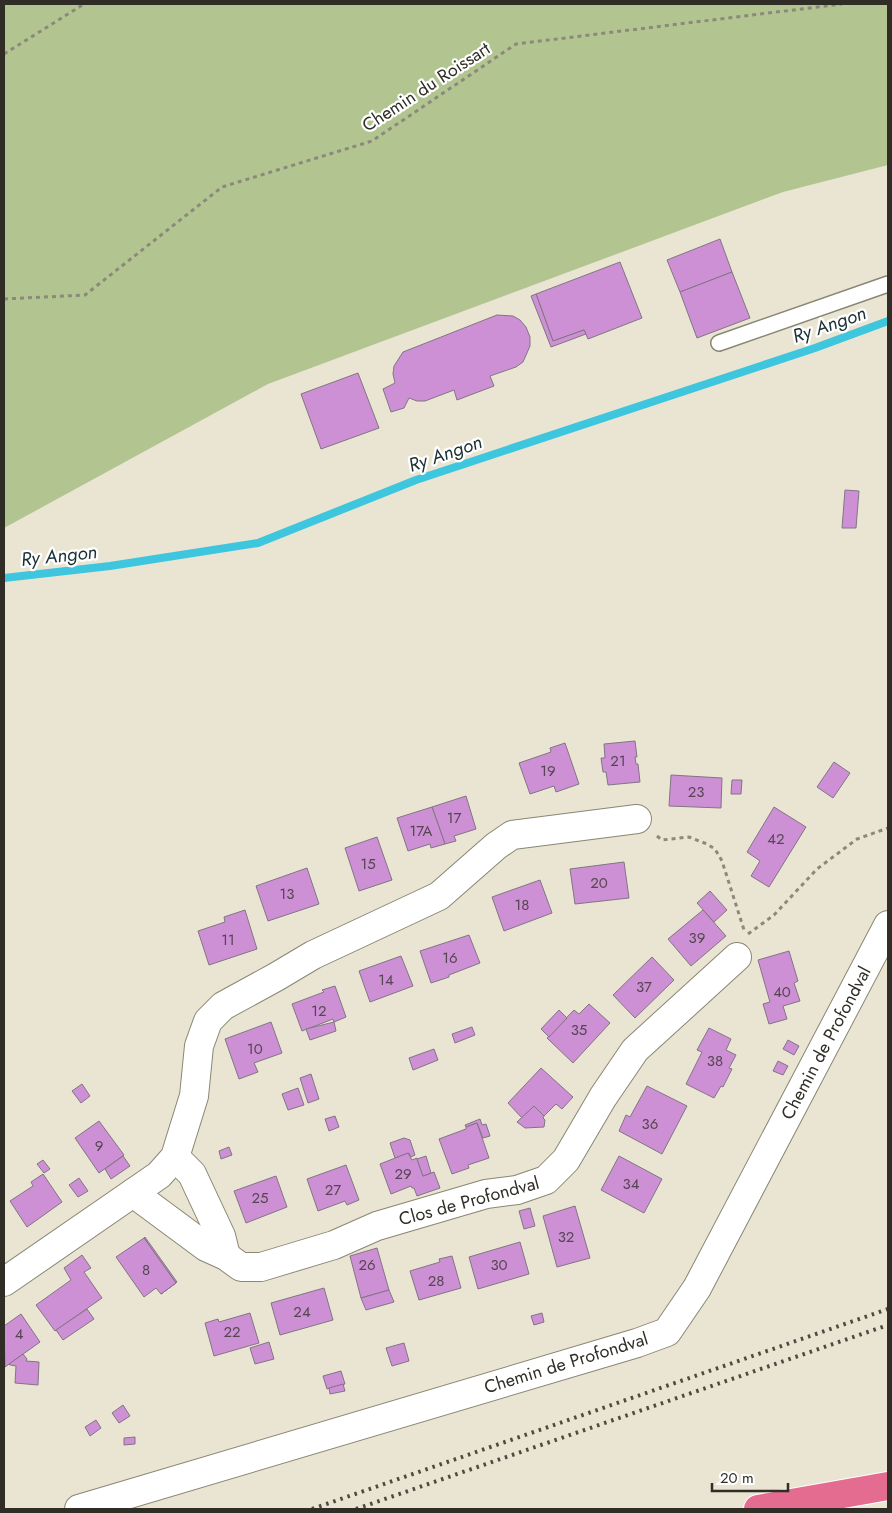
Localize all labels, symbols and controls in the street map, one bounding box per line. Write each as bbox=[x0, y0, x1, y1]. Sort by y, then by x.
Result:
street label: Chemin du Roissart bbox=[357, 35, 496, 138]
water label: Ry Angon bbox=[789, 299, 870, 350]
water label: Ry Angon bbox=[405, 428, 486, 479]
water label: Ry Angon bbox=[20, 538, 98, 573]
house number: 21 bbox=[610, 750, 626, 772]
house number: 19 bbox=[540, 760, 556, 782]
house number: 23 bbox=[688, 781, 704, 803]
house number: 17 bbox=[447, 807, 461, 829]
house number: 17A bbox=[409, 820, 433, 842]
house number: 42 bbox=[767, 828, 785, 850]
house number: 15 bbox=[360, 853, 376, 875]
house number: 20 bbox=[590, 872, 608, 894]
house number: 13 bbox=[280, 883, 294, 905]
house number: 18 bbox=[515, 894, 529, 916]
house number: 39 bbox=[689, 927, 705, 949]
house number: 11 bbox=[221, 929, 235, 951]
house number: 16 bbox=[442, 947, 458, 969]
street label: Chemin de Profondval bbox=[775, 962, 877, 1124]
house number: 14 bbox=[378, 969, 394, 991]
house number: 37 bbox=[636, 976, 652, 998]
house number: 40 bbox=[773, 981, 791, 1003]
house number: 12 bbox=[311, 1000, 327, 1022]
house number: 35 bbox=[571, 1019, 587, 1041]
house number: 10 bbox=[247, 1038, 263, 1060]
house number: 38 bbox=[707, 1050, 723, 1072]
house number: 36 bbox=[642, 1113, 658, 1135]
house number: 9 bbox=[95, 1135, 103, 1157]
house number: 29 bbox=[394, 1163, 412, 1185]
street label: Clos de Profondval bbox=[396, 1170, 542, 1232]
house number: 34 bbox=[623, 1173, 640, 1195]
house number: 27 bbox=[325, 1179, 341, 1201]
house number: 25 bbox=[252, 1187, 269, 1209]
house number: 32 bbox=[558, 1226, 574, 1248]
house number: 26 bbox=[358, 1254, 376, 1276]
house number: 30 bbox=[490, 1254, 508, 1276]
house number: 8 bbox=[142, 1259, 150, 1281]
house number: 28 bbox=[428, 1270, 444, 1292]
house number: 24 bbox=[293, 1301, 311, 1323]
house number: 22 bbox=[223, 1321, 241, 1343]
house number: 4 bbox=[15, 1323, 24, 1345]
street label: Chemin de Profondval bbox=[481, 1326, 651, 1400]
scale bar bbox=[712, 1460, 788, 1492]
text: 20 m bbox=[720, 1467, 754, 1489]

